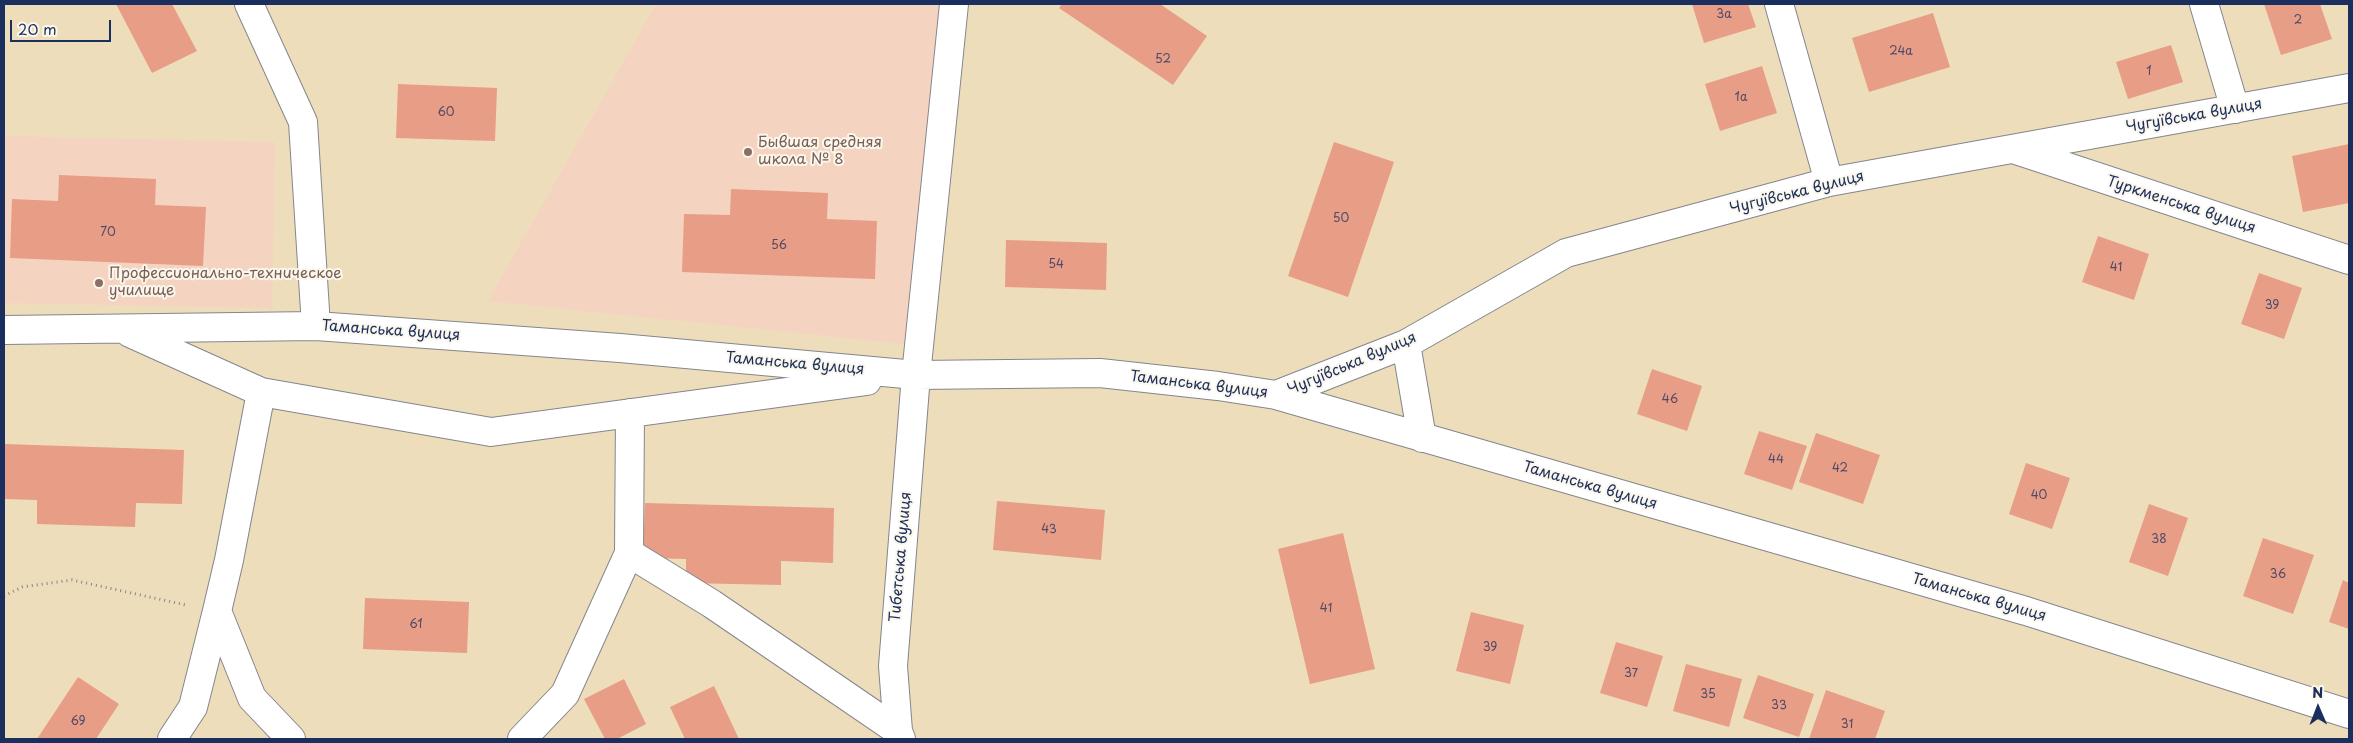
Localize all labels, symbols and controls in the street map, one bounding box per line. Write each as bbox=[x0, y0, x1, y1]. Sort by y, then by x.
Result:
house number: 3а bbox=[1716, 8, 1732, 22]
scale bar bbox=[12, 10, 114, 42]
house number: 2 bbox=[2294, 14, 2302, 28]
text: 20 m bbox=[18, 17, 57, 40]
house number: 24а bbox=[1889, 45, 1913, 59]
house number: 52 bbox=[1155, 53, 1171, 67]
house number: 1 bbox=[2146, 65, 2152, 79]
house number: 1а bbox=[1735, 91, 1747, 105]
street label: Чугуївська вулиця bbox=[2125, 95, 2263, 137]
house number: 60 bbox=[437, 106, 455, 120]
place label: Бывшая средняя школа № 8 bbox=[758, 134, 882, 169]
marker: Бывшая средняя школа № 8 bbox=[742, 146, 754, 158]
street label: Чугуївська вулиця bbox=[1728, 168, 1866, 218]
street label: Туркменська вулиця bbox=[2104, 172, 2258, 238]
house number: 50 bbox=[1333, 212, 1349, 226]
house number: 70 bbox=[100, 226, 116, 240]
house number: 56 bbox=[771, 239, 787, 253]
house number: 54 bbox=[1048, 258, 1064, 272]
house number: 41 bbox=[2110, 261, 2122, 275]
place label: Профессионально-техническое училище bbox=[109, 265, 342, 300]
marker: Профессионально-техническое училище bbox=[93, 277, 105, 289]
house number: 39 bbox=[2265, 299, 2279, 313]
street label: Таманська вулиця bbox=[321, 317, 461, 345]
street label: Чугуївська вулиця bbox=[1285, 329, 1419, 399]
street label: Таманська вулиця bbox=[725, 349, 865, 379]
street label: Таманська вулиця bbox=[1129, 368, 1269, 402]
house number: 46 bbox=[1662, 393, 1678, 407]
house number: 44 bbox=[1768, 453, 1784, 467]
street label: Таманська вулиця bbox=[1521, 458, 1659, 514]
house number: 42 bbox=[1832, 462, 1848, 476]
house number: 40 bbox=[2031, 489, 2047, 503]
street label: Тибетська вулиця bbox=[886, 491, 916, 623]
house number: 43 bbox=[1041, 523, 1057, 537]
house number: 38 bbox=[2151, 533, 2167, 547]
house number: 36 bbox=[2270, 568, 2286, 582]
street label: Таманська вулиця bbox=[1910, 570, 2048, 626]
house number: 41 bbox=[1320, 602, 1332, 616]
house number: 61 bbox=[409, 618, 423, 632]
house number: 39 bbox=[1483, 641, 1497, 655]
house number: 37 bbox=[1624, 667, 1638, 681]
text: N bbox=[2312, 682, 2323, 703]
north arrow bbox=[2293, 683, 2343, 733]
house number: 35 bbox=[1700, 688, 1716, 702]
house number: 33 bbox=[1771, 699, 1787, 713]
house number: 69 bbox=[70, 715, 86, 729]
house number: 31 bbox=[1841, 718, 1853, 732]

